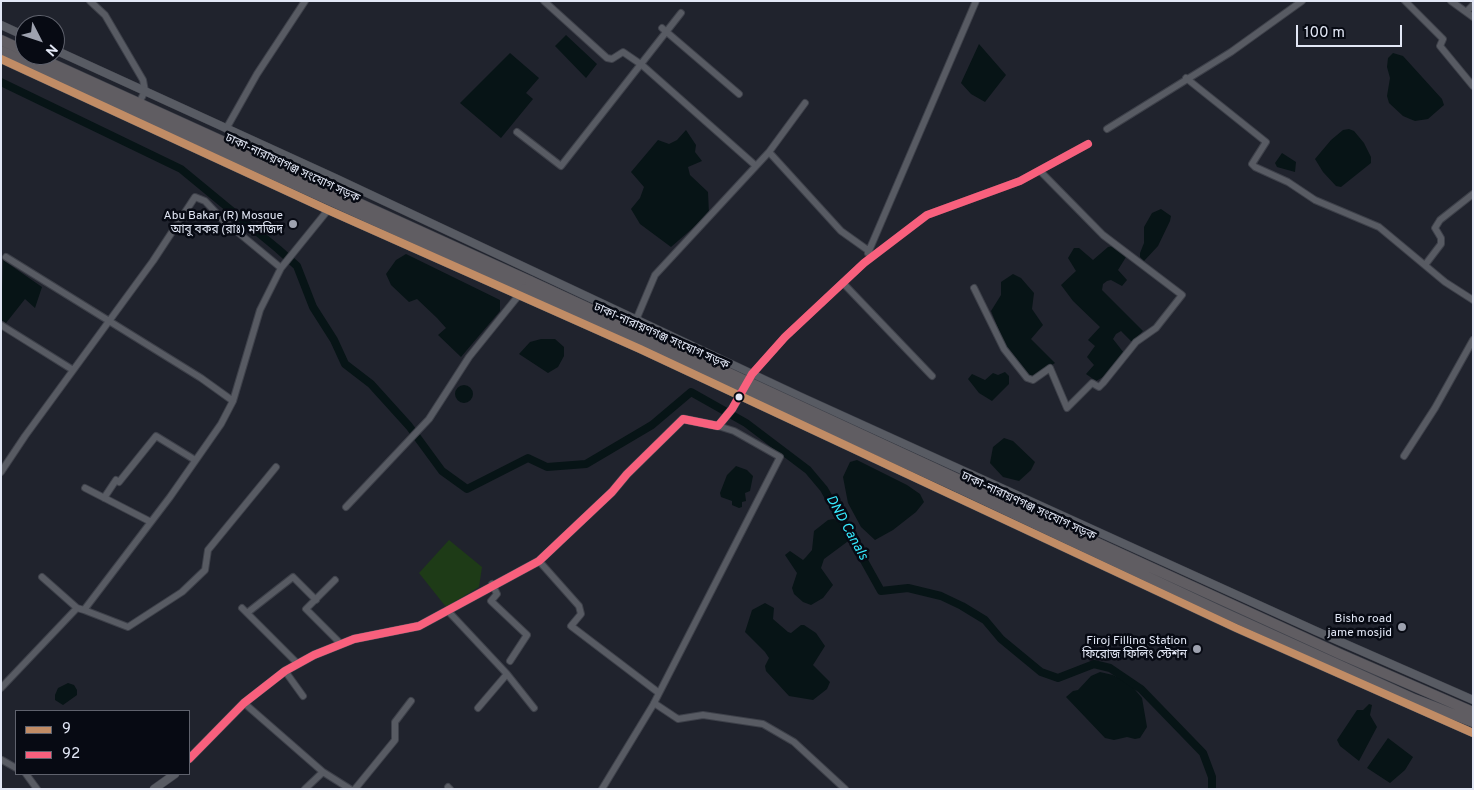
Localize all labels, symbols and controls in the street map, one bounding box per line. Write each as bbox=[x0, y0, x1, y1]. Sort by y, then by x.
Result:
north arrow bbox=[15, 15, 65, 65]
scale bar bbox=[1299, 15, 1405, 47]
text: 100 m bbox=[1304, 24, 1345, 43]
text: N bbox=[41, 40, 61, 59]
street label: ঢাকা-নারায়ণগঞ্জ সংযোগ সড়ক bbox=[222, 131, 362, 207]
place label: Abu Bakar (R) Mosque আবু বকর (রাঃ) মসজিদ bbox=[164, 210, 283, 238]
marker: Abu Bakar (R) Mosque আবু বকর (রাঃ) মসজিদ bbox=[287, 218, 299, 230]
street label: ঢাকা-নারায়ণগঞ্জ সংযোগ সড়ক bbox=[591, 301, 731, 373]
unlabelled marker bbox=[734, 392, 744, 402]
street label: ঢাকা-নারায়ণগঞ্জ সংযোগ সড়ক bbox=[958, 469, 1098, 545]
water label: DND Canals bbox=[821, 493, 871, 563]
place label: Bisho road jame mosjid bbox=[1327, 613, 1392, 641]
marker: Bisho road jame mosjid bbox=[1396, 621, 1408, 633]
place label: Firoj Filling Station ফিরোজ ফিলিং স্টেশন bbox=[1082, 635, 1187, 663]
marker: Firoj Filling Station ফিরোজ ফিলিং স্টেশন bbox=[1191, 643, 1203, 655]
legend bbox=[15, 710, 190, 775]
text: 9 bbox=[62, 720, 71, 739]
text: 92 bbox=[62, 745, 80, 764]

